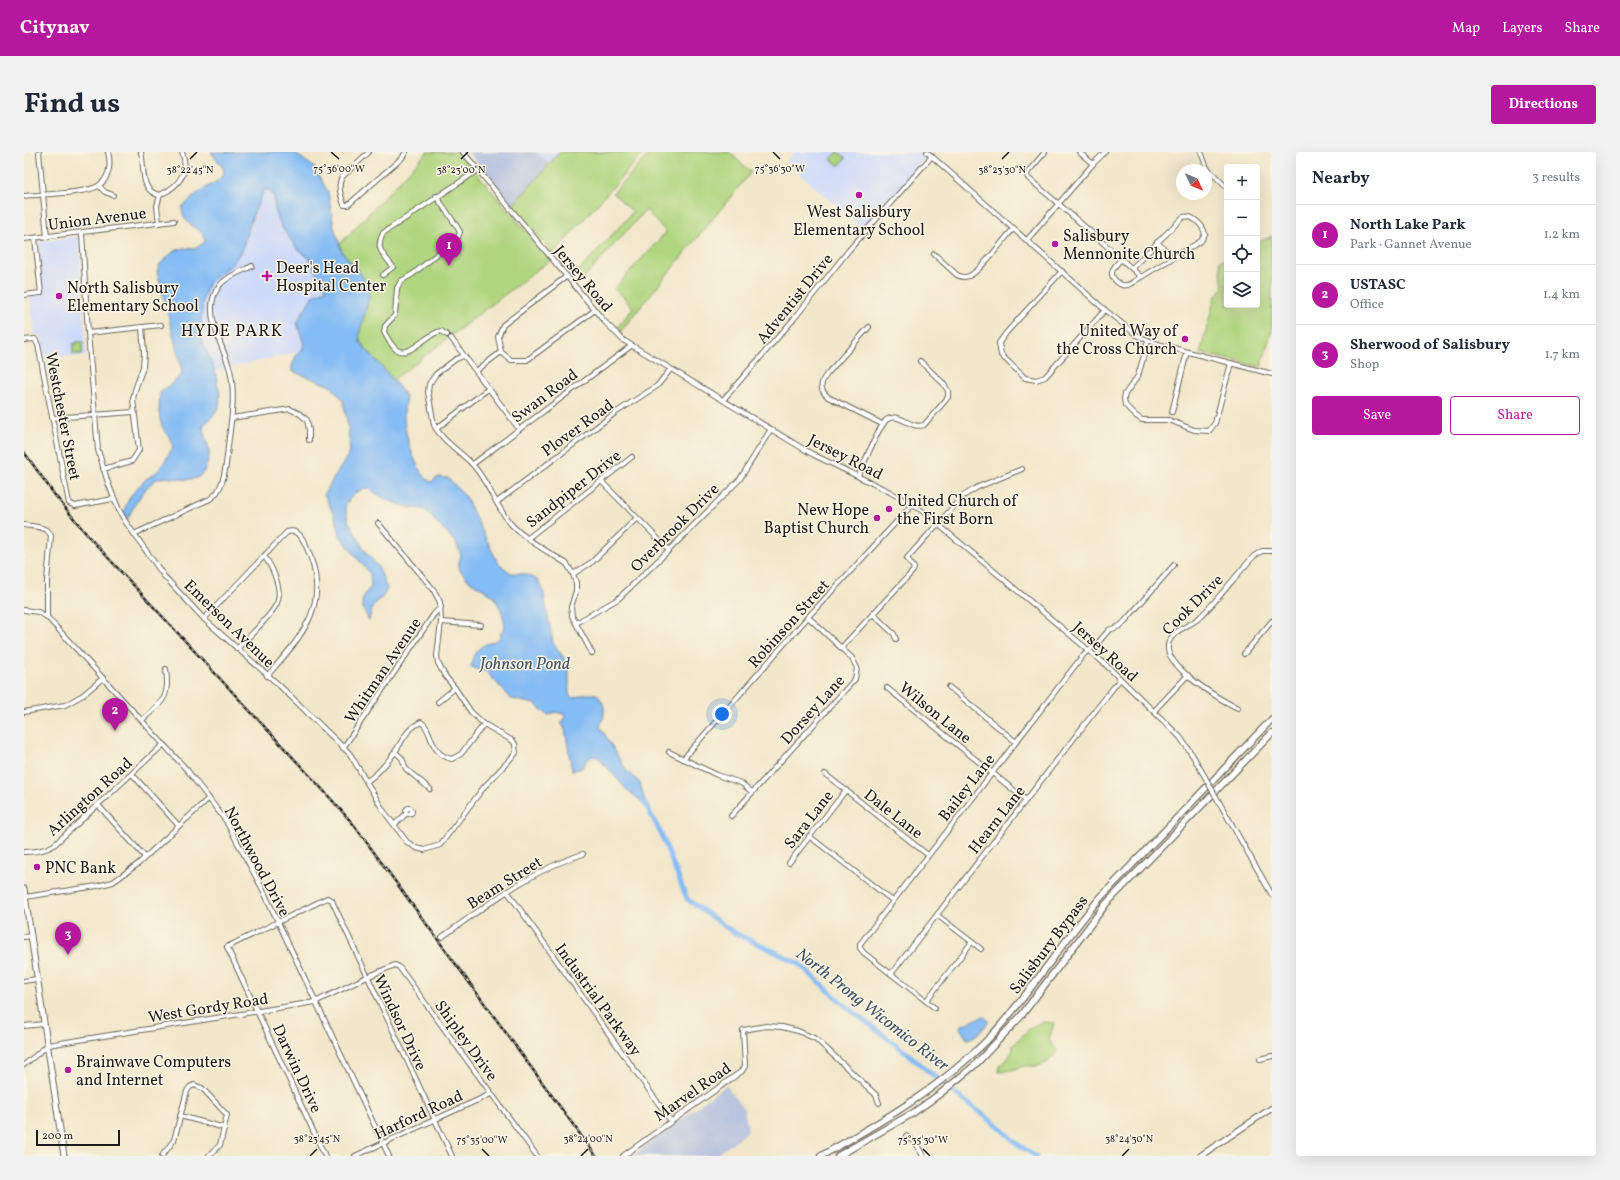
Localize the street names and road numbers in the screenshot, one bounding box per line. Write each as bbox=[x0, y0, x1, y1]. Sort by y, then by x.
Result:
street label: Union Avenue bbox=[47, 203, 148, 237]
street label: Jersey Road bbox=[548, 241, 617, 318]
street label: Adventist Drive bbox=[752, 249, 839, 349]
street label: Westchester Street bbox=[39, 350, 85, 483]
street label: Swan Road bbox=[507, 364, 583, 429]
street label: Plover Road bbox=[538, 395, 619, 462]
street label: Jersey Road bbox=[804, 430, 886, 486]
street label: Sandpiper Drive bbox=[522, 445, 626, 534]
street label: Overbrook Drive bbox=[626, 479, 725, 578]
street label: Cook Drive bbox=[1158, 570, 1229, 641]
street label: Emerson Avenue bbox=[178, 575, 279, 674]
street label: Robinson Street bbox=[744, 575, 835, 673]
street label: Whitman Avenue bbox=[340, 614, 427, 728]
street label: Jersey Road bbox=[1067, 617, 1142, 688]
street label: Dorsey Lane bbox=[776, 671, 851, 750]
street label: Wilson Lane bbox=[894, 678, 976, 750]
street label: Bailey Lane bbox=[934, 750, 1001, 827]
street label: Arlington Road bbox=[43, 753, 138, 842]
street label: Hearn Lane bbox=[964, 781, 1031, 859]
street label: Dale Lane bbox=[859, 785, 927, 845]
street label: Sara Lane bbox=[780, 786, 839, 854]
street label: Northwood Drive bbox=[218, 803, 295, 921]
street label: Beam Street bbox=[463, 852, 547, 916]
street label: Salisbury Bypass bbox=[1005, 891, 1094, 999]
street label: Industrial Parkway bbox=[549, 939, 646, 1061]
street label: Windsor Drive bbox=[367, 971, 431, 1074]
street label: West Gordy Road bbox=[147, 989, 270, 1029]
street label: Shipley Drive bbox=[429, 996, 502, 1086]
street label: Darwin Drive bbox=[266, 1021, 326, 1117]
street label: Marvel Road bbox=[650, 1058, 736, 1127]
street label: Harford Road bbox=[371, 1086, 467, 1146]

